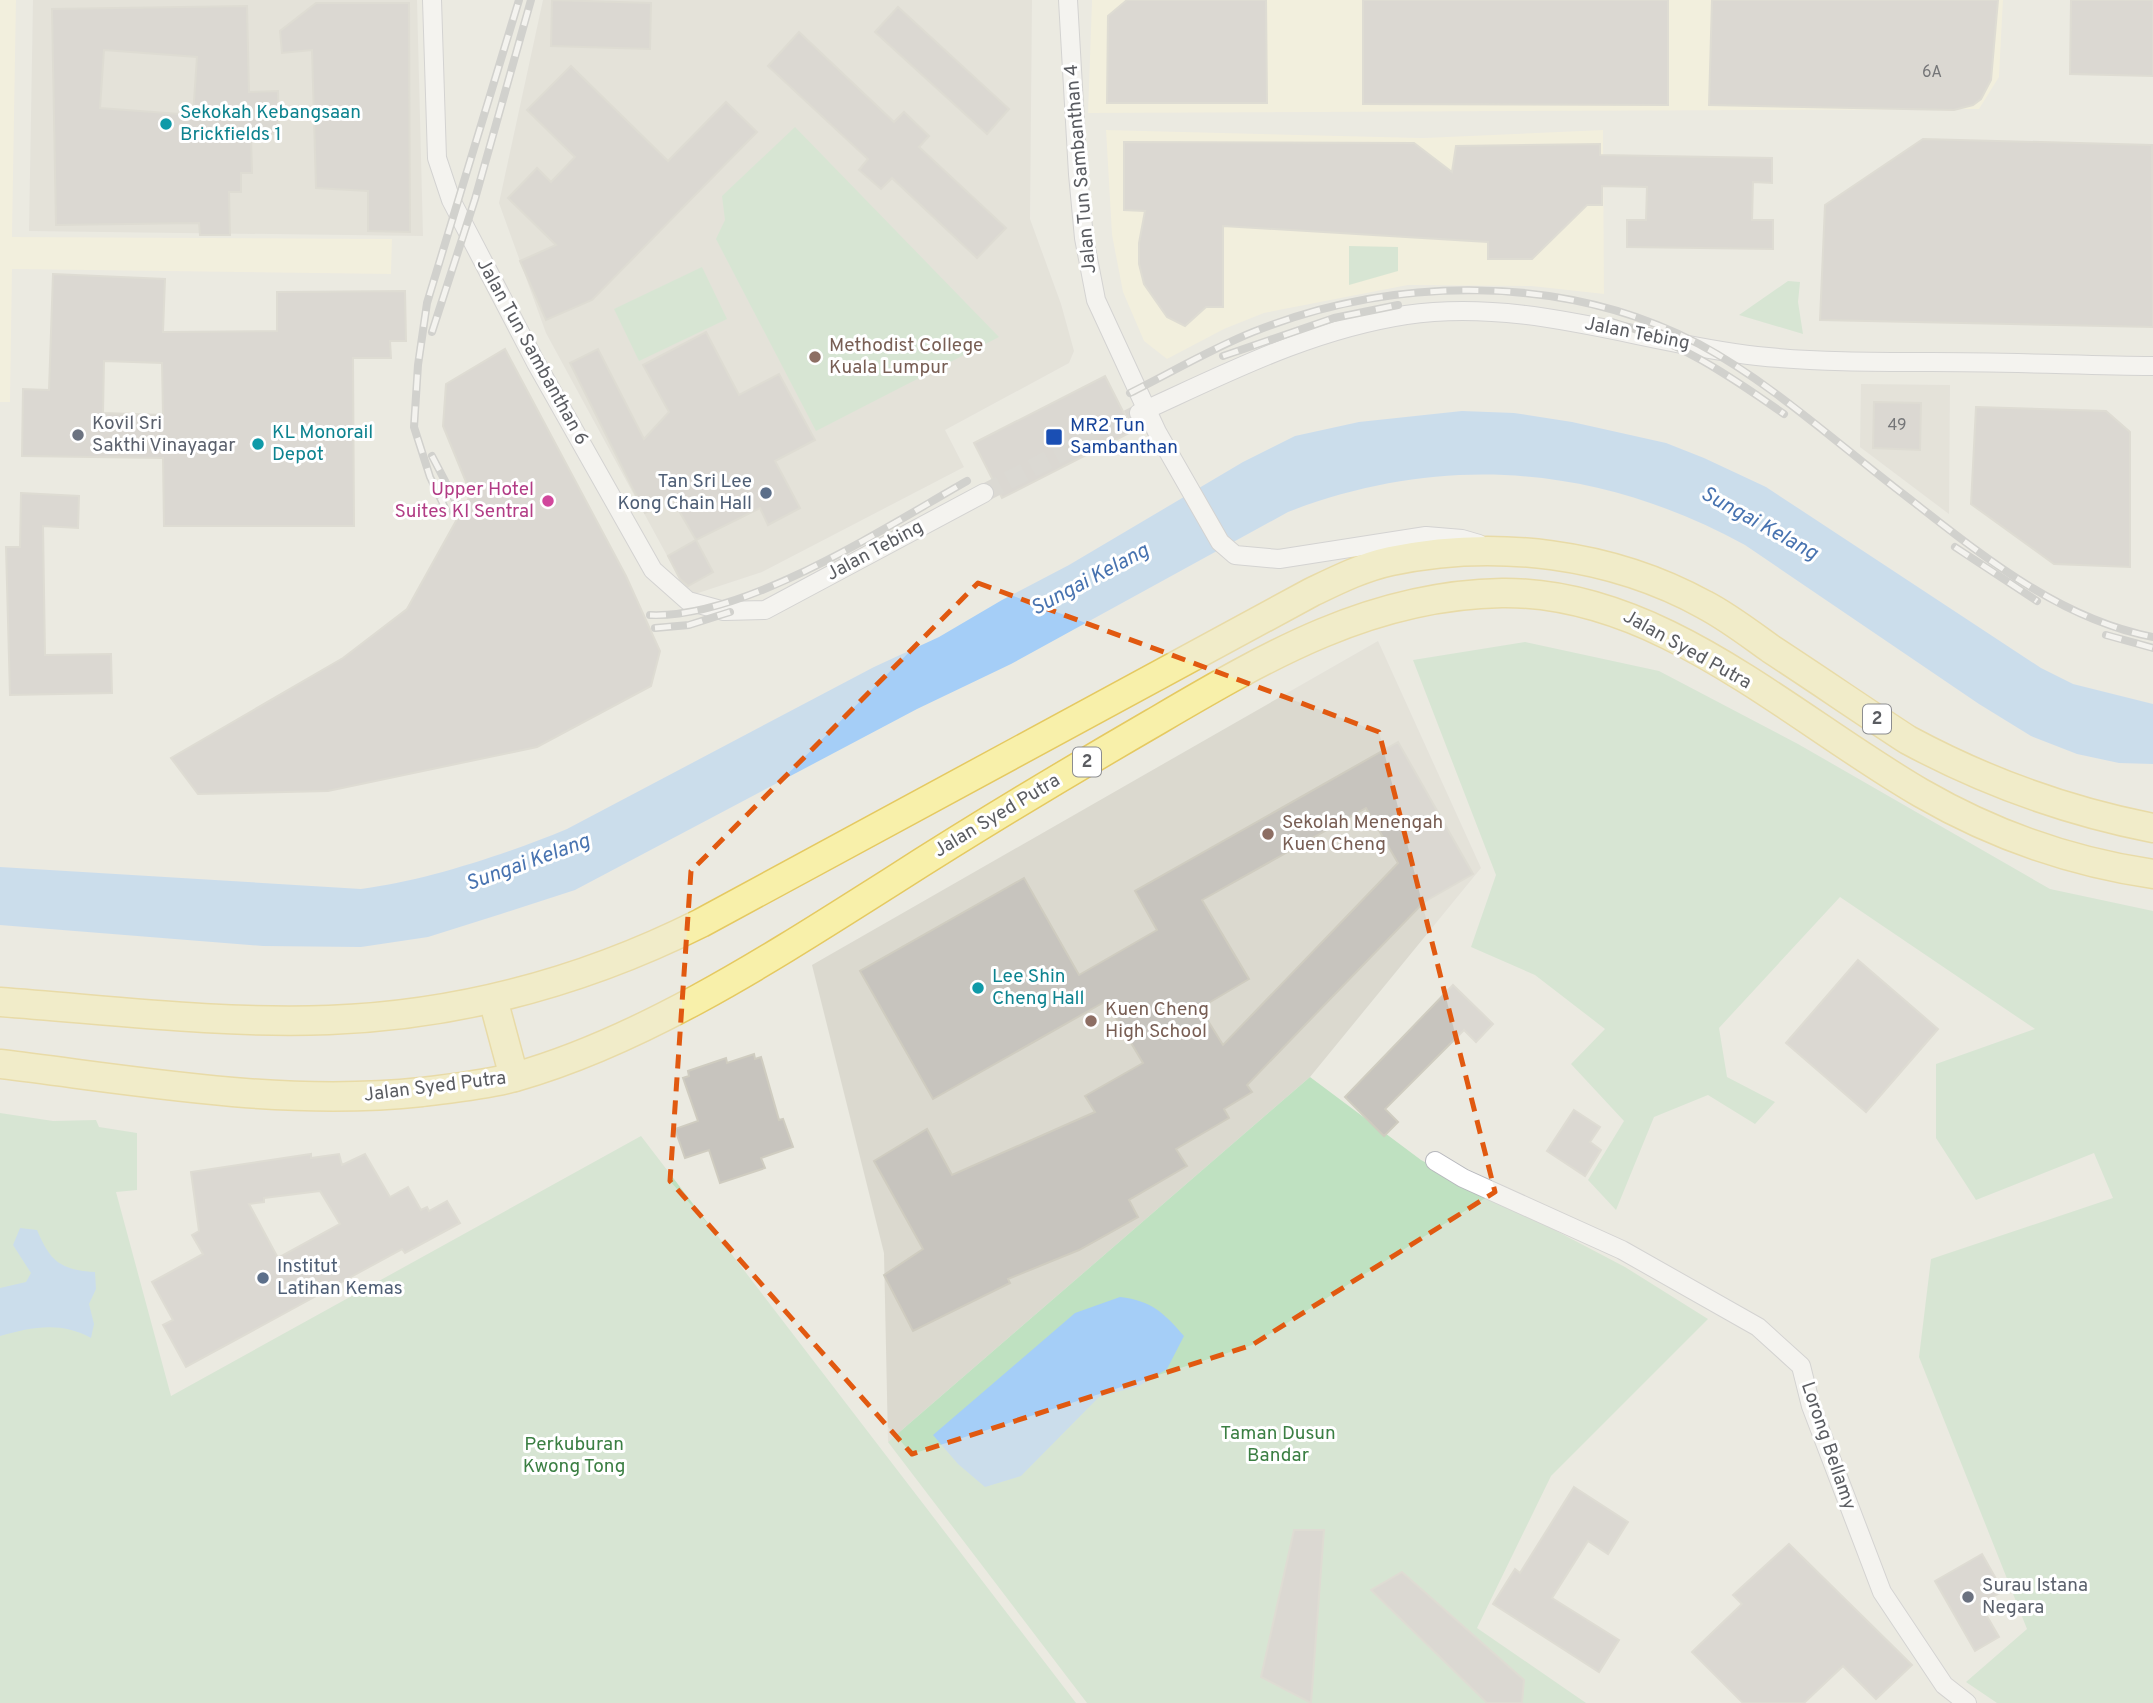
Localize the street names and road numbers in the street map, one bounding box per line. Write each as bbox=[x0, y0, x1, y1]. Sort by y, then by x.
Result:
street label: Jalan Tun Sambanthan 4 bbox=[1060, 63, 1102, 275]
street label: Jalan Tun Sambanthan 6 bbox=[471, 254, 593, 450]
street label: Jalan Tebing bbox=[1582, 312, 1692, 356]
street label: Jalan Tebing bbox=[822, 515, 928, 587]
street label: Jalan Syed Putra bbox=[1619, 605, 1755, 695]
road number: 2 bbox=[1863, 704, 1891, 734]
road number: 2 bbox=[1073, 748, 1101, 776]
street label: Jalan Syed Putra bbox=[929, 769, 1065, 863]
street label: Jalan Syed Putra bbox=[362, 1066, 508, 1108]
street label: Lorong Bellamy bbox=[1795, 1379, 1861, 1513]

